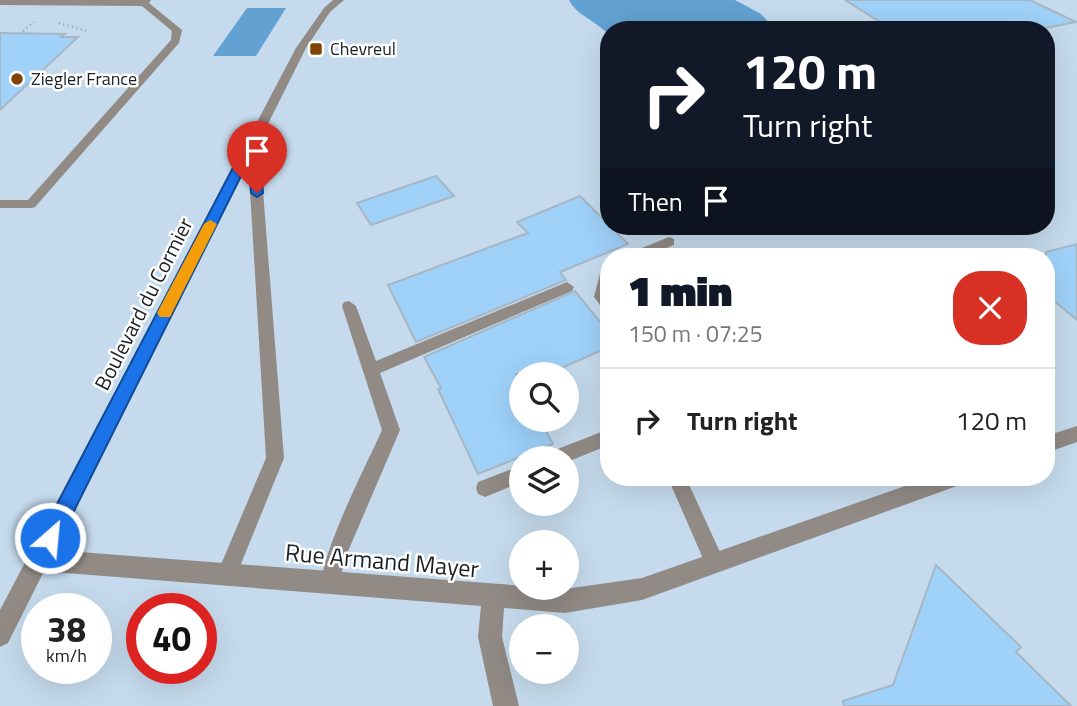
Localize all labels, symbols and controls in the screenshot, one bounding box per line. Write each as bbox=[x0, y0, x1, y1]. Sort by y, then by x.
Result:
text: 120 m bbox=[743, 33, 877, 108]
place label: Chevreul bbox=[330, 35, 396, 62]
marker: Chevreul bbox=[308, 41, 324, 57]
icon: right bbox=[628, 49, 719, 140]
place label: Ziegler France bbox=[31, 65, 137, 92]
marker: Ziegler France bbox=[9, 71, 25, 87]
text: Turn right bbox=[743, 101, 872, 149]
pin bbox=[227, 121, 287, 193]
icon: arrive bbox=[238, 132, 276, 170]
text: Then bbox=[628, 182, 683, 221]
icon: arrive bbox=[697, 182, 735, 220]
street label: Boulevard du Cormier bbox=[86, 212, 201, 396]
text: 1 min bbox=[628, 258, 732, 322]
button: close bbox=[953, 271, 1027, 345]
text: 150 m · 07:25 bbox=[628, 316, 763, 351]
map controls bbox=[509, 362, 579, 684]
button: search bbox=[509, 362, 579, 432]
text: Turn right bbox=[687, 401, 798, 440]
text: 120 m bbox=[956, 401, 1027, 440]
icon: right bbox=[628, 402, 666, 440]
button: layers bbox=[509, 446, 579, 516]
position arrow bbox=[13, 501, 87, 575]
button: + bbox=[509, 530, 579, 600]
street label: Rue Armand Mayer bbox=[284, 534, 480, 586]
speed limit sign: 40 bbox=[126, 593, 217, 684]
text: 38 bbox=[47, 602, 86, 656]
button: − bbox=[509, 614, 579, 684]
text: km/h bbox=[46, 642, 87, 669]

